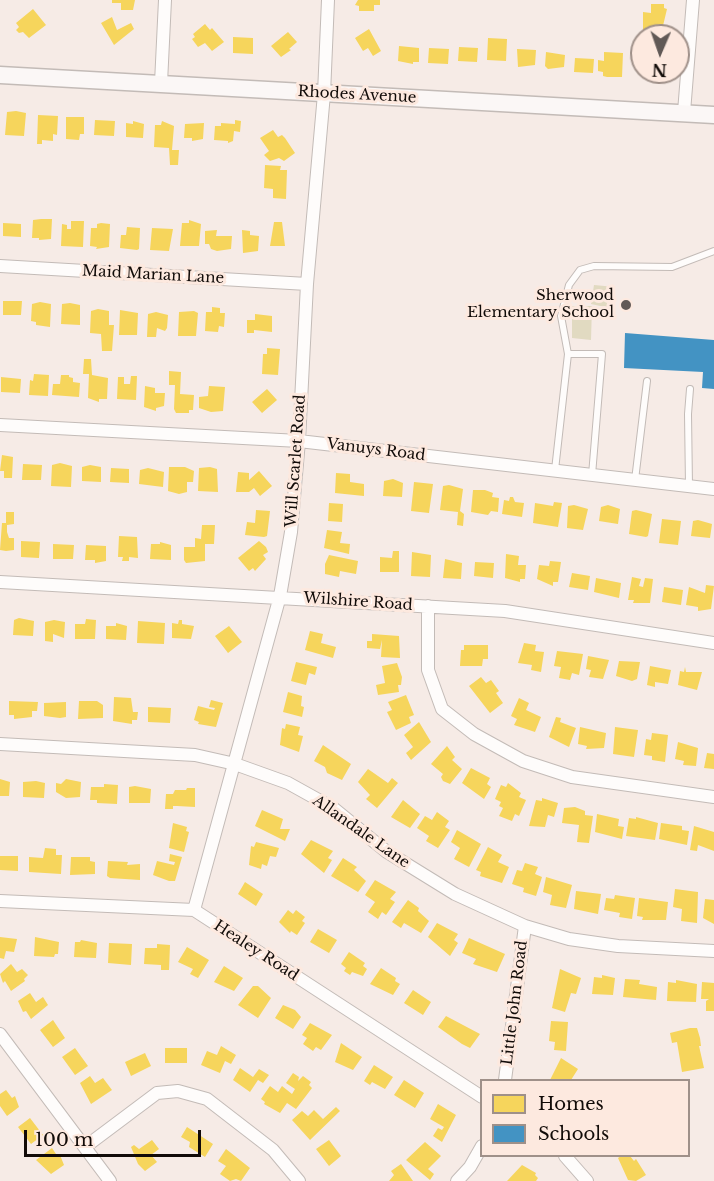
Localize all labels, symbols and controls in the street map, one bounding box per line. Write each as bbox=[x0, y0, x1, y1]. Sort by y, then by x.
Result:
north arrow bbox=[630, 24, 690, 84]
text: N bbox=[652, 60, 667, 80]
street label: Rhodes Avenue bbox=[297, 83, 417, 107]
street label: Maid Marian Lane bbox=[82, 262, 224, 288]
place label: Sherwood Elementary School bbox=[467, 287, 614, 322]
marker: Sherwood Elementary School bbox=[619, 298, 633, 312]
street label: Will Scarlet Road bbox=[282, 394, 310, 528]
street label: Vanuys Road bbox=[326, 435, 426, 465]
street label: Wilshire Road bbox=[303, 589, 413, 615]
street label: Allandale Lane bbox=[309, 792, 413, 872]
street label: Healey Road bbox=[210, 917, 302, 985]
street label: Little John Road bbox=[498, 940, 532, 1066]
legend bbox=[480, 1079, 690, 1157]
text: Homes bbox=[538, 1093, 604, 1115]
scale bar bbox=[27, 1118, 204, 1156]
text: Schools bbox=[538, 1123, 609, 1145]
text: 100 m bbox=[35, 1129, 93, 1151]

